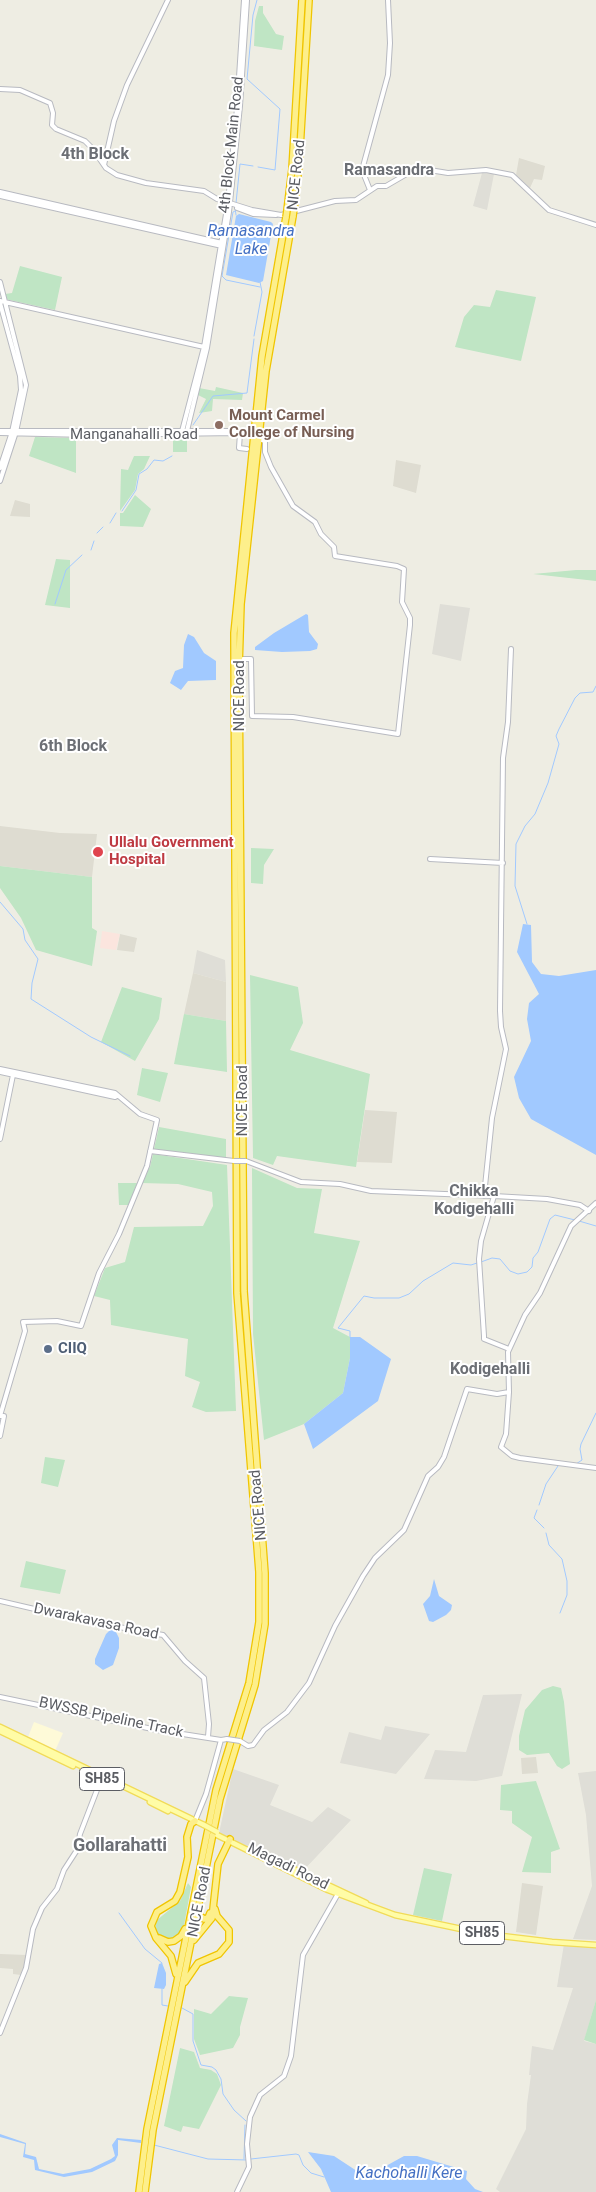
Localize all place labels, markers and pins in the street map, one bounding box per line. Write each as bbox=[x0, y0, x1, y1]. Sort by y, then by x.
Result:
place label: Mount Carmel College of Nursing bbox=[229, 407, 354, 442]
marker: Mount Carmel College of Nursing bbox=[213, 419, 225, 431]
place label: Ullalu Government Hospital bbox=[109, 834, 234, 869]
marker: Ullalu Government Hospital bbox=[91, 845, 105, 859]
place label: CIIQ bbox=[58, 1340, 87, 1358]
marker: CIIQ bbox=[42, 1343, 54, 1355]

